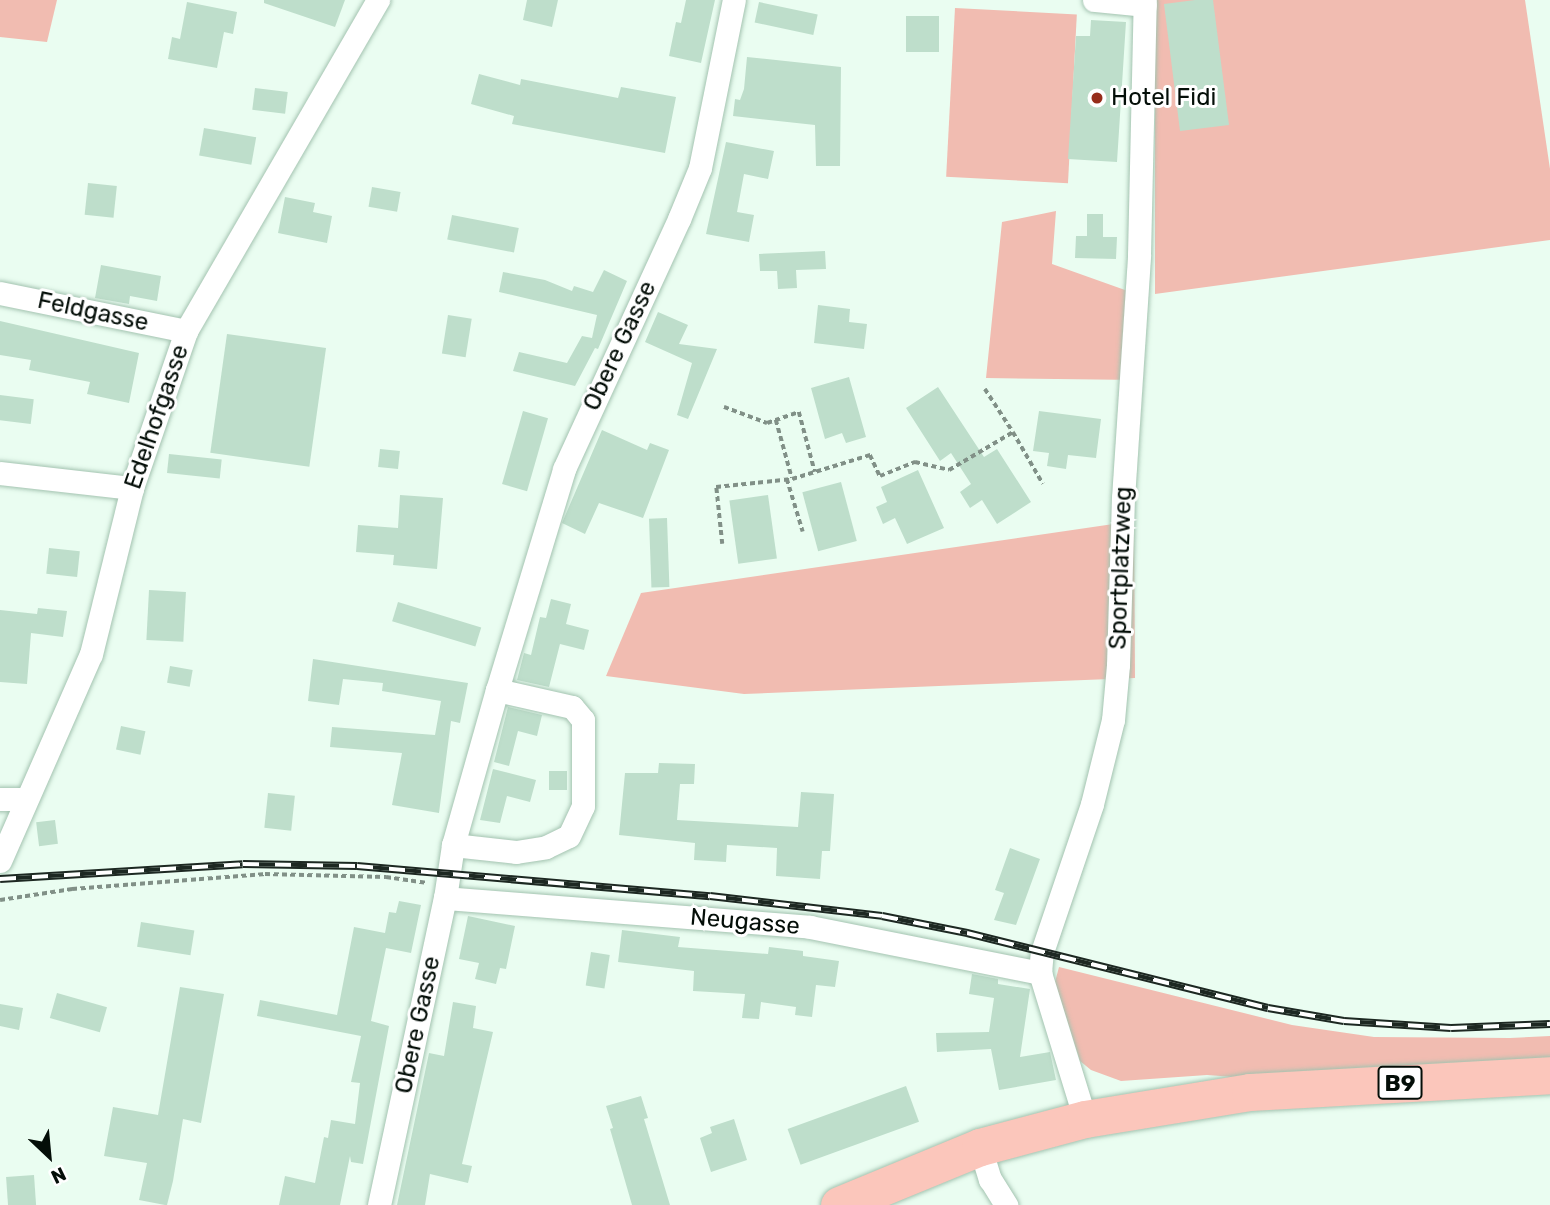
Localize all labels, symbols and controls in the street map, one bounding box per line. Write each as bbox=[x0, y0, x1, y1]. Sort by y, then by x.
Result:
place label: Hotel Fidi bbox=[1111, 84, 1216, 112]
marker: Hotel Fidi bbox=[1089, 90, 1105, 106]
street label: Obere Gasse bbox=[577, 277, 663, 415]
street label: Feldgasse bbox=[35, 286, 151, 338]
street label: Edelhofgasse bbox=[119, 341, 195, 493]
street label: Sportplatzweg bbox=[1104, 486, 1138, 650]
street label: Neugasse bbox=[689, 903, 801, 941]
street label: Obere Gasse bbox=[389, 954, 447, 1096]
road number: B9 bbox=[1377, 1064, 1423, 1102]
north arrow bbox=[14, 1121, 84, 1191]
text: N bbox=[47, 1162, 70, 1189]

